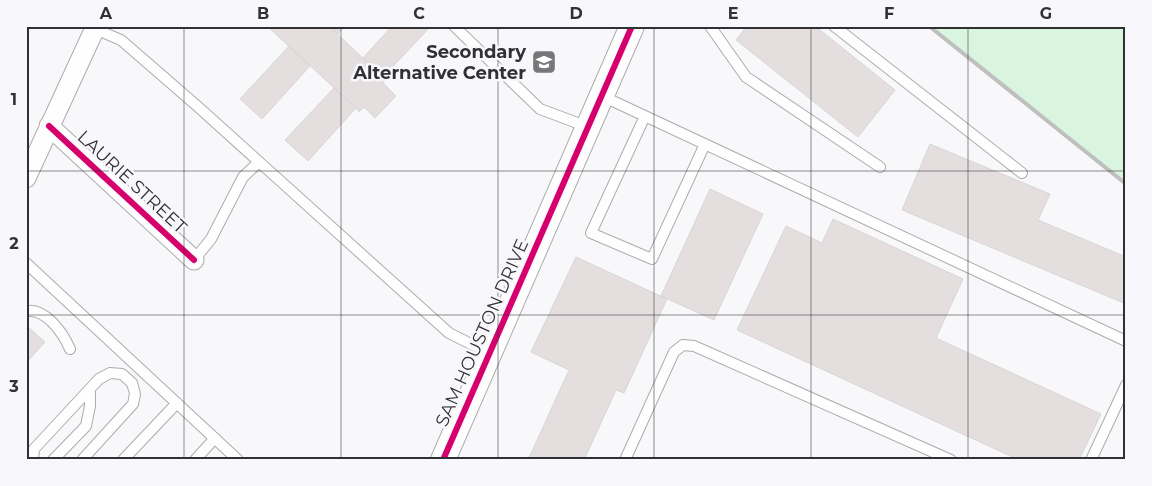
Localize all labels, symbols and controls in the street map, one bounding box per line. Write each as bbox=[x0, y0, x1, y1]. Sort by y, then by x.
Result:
text: A bbox=[99, 4, 113, 23]
text: B bbox=[257, 4, 269, 23]
text: C bbox=[413, 4, 425, 23]
text: D bbox=[569, 4, 583, 23]
text: E bbox=[728, 4, 738, 23]
text: F bbox=[884, 4, 894, 23]
text: G bbox=[1040, 4, 1052, 23]
place label: Secondary Alternative Center bbox=[352, 41, 526, 84]
school or university icon: Secondary Alternative Center bbox=[531, 49, 557, 75]
text: 1 bbox=[11, 90, 17, 109]
street label: LAURIE STREET bbox=[73, 126, 192, 239]
text: 2 bbox=[9, 234, 19, 253]
street label: SAM HOUSTON DRIVE bbox=[431, 236, 533, 430]
text: 3 bbox=[8, 377, 19, 396]

